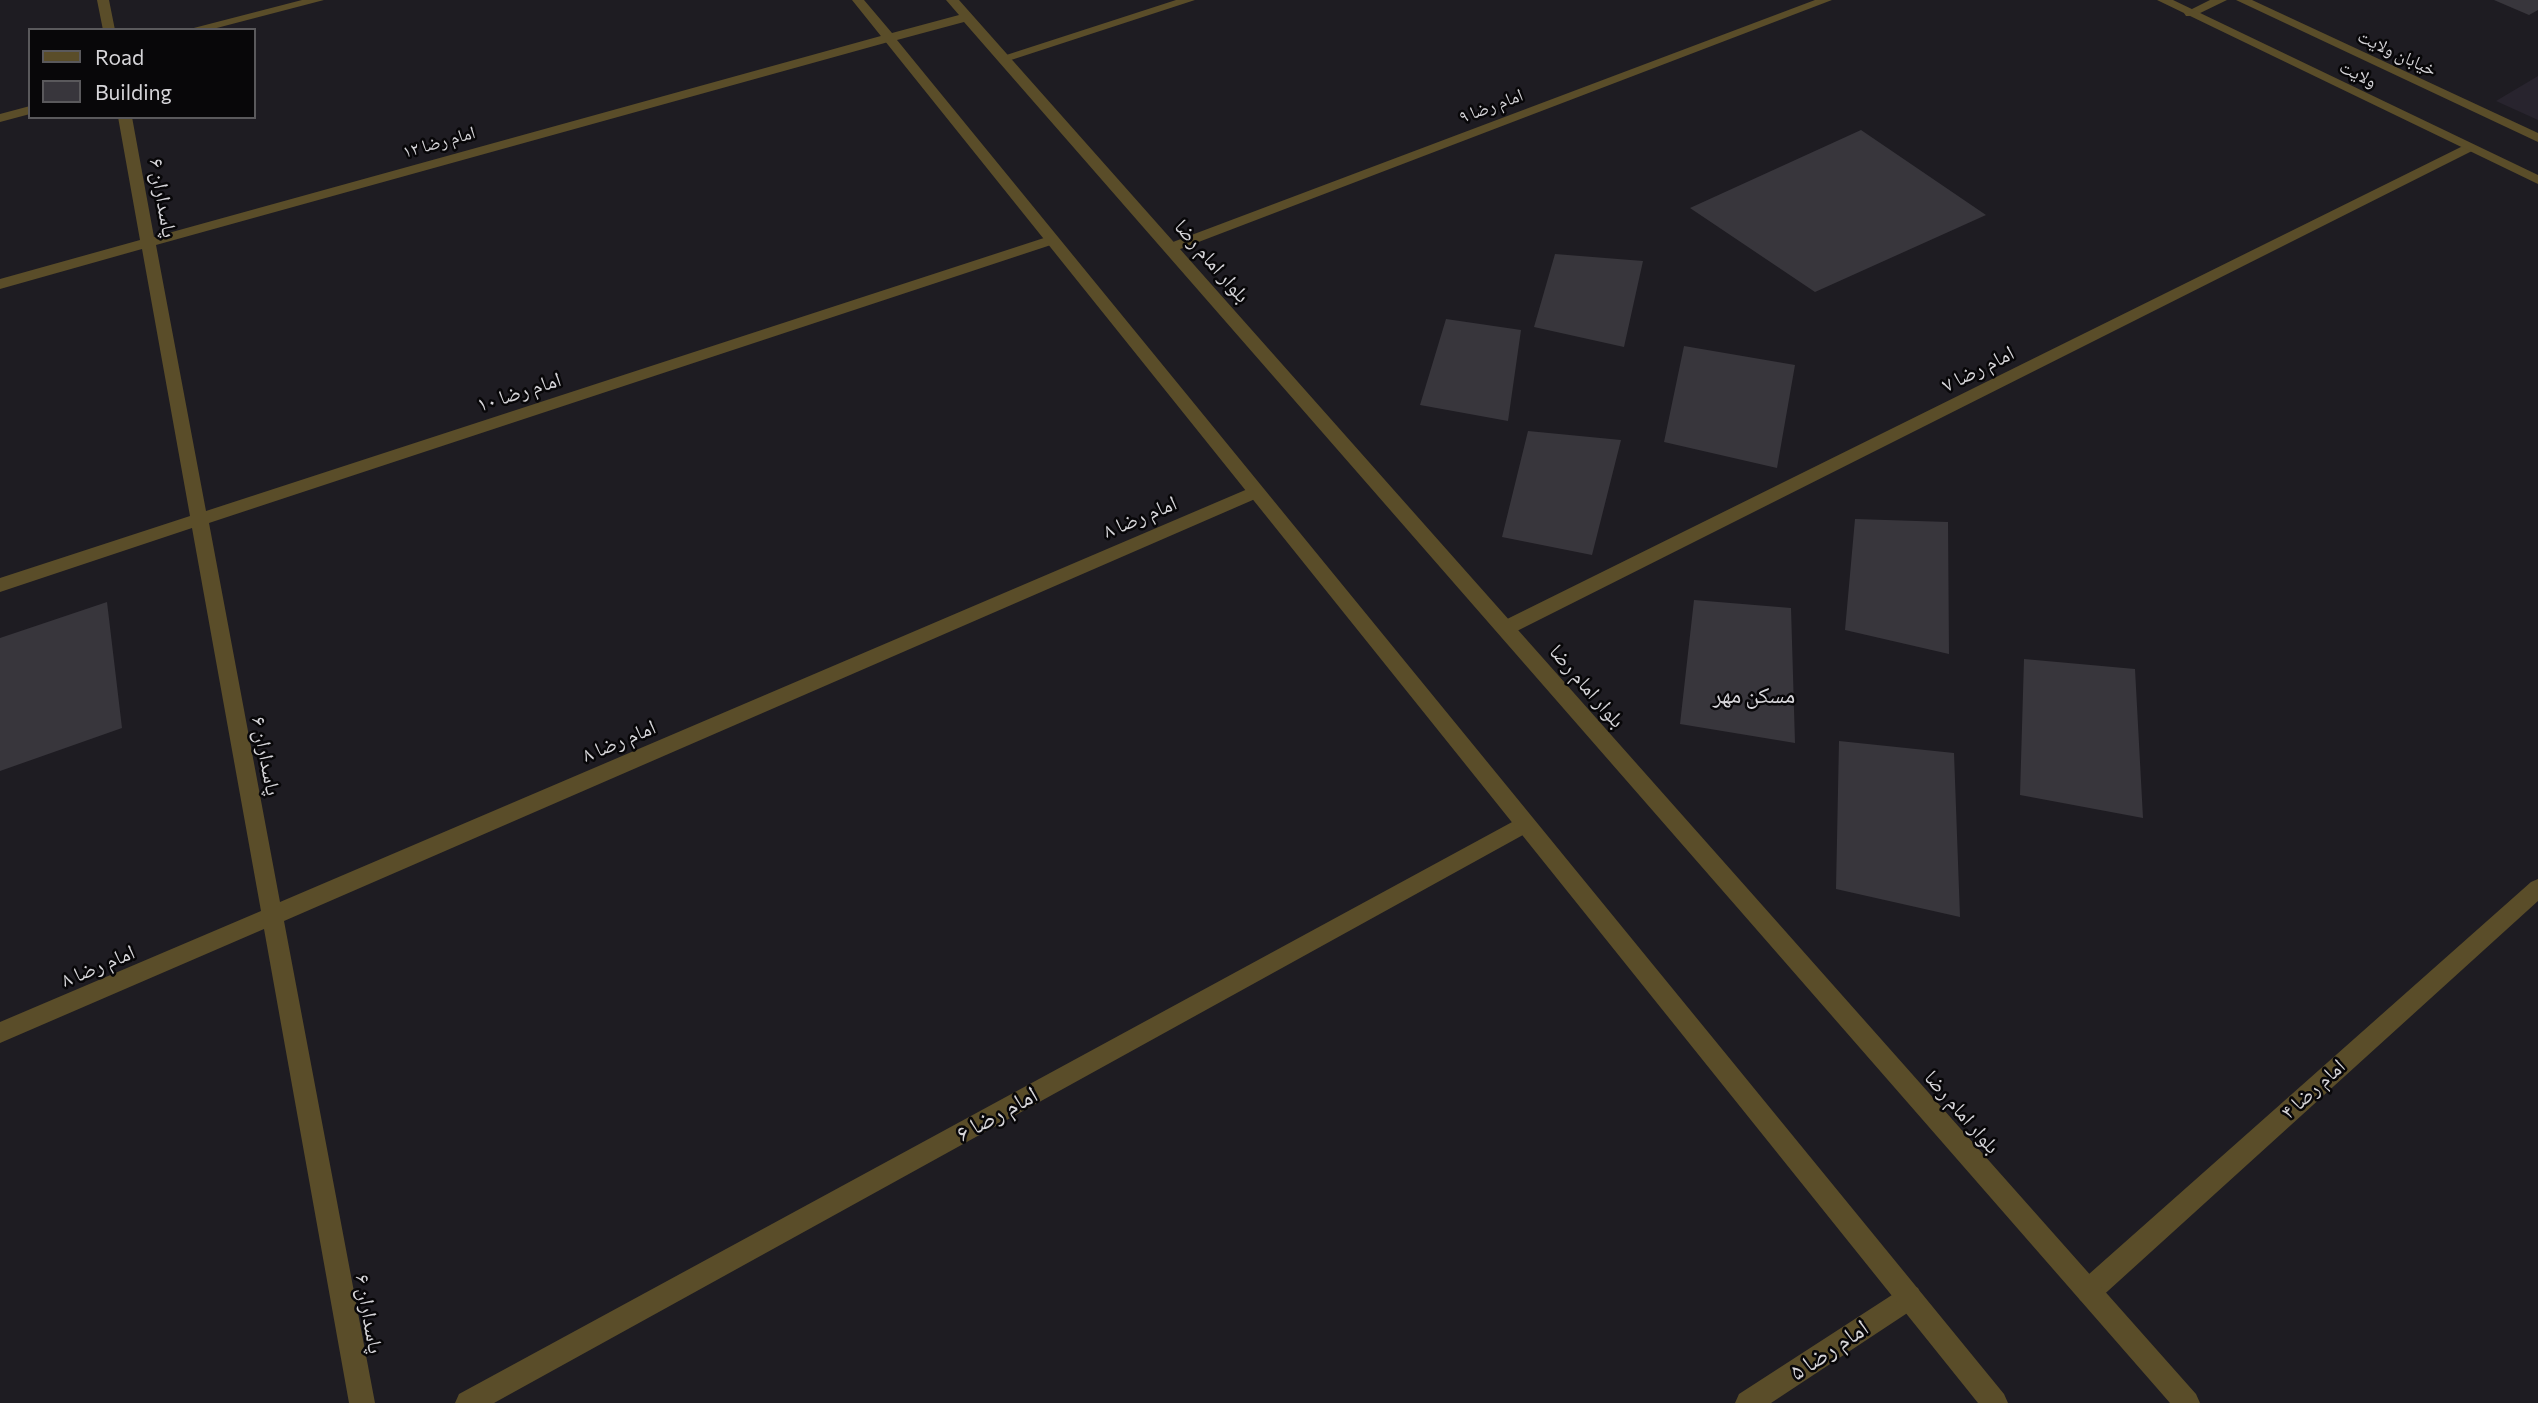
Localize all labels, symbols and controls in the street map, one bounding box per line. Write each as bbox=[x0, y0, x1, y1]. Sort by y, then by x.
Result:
street label: خیابان ولایت bbox=[2354, 25, 2440, 81]
legend bbox=[28, 28, 256, 119]
text: Road bbox=[95, 44, 144, 69]
street label: ولایت bbox=[2336, 56, 2380, 92]
text: Building bbox=[95, 79, 172, 104]
street label: امام رضا ۹ bbox=[1456, 84, 1526, 128]
street label: امام رضا ۱۲ bbox=[400, 121, 478, 163]
street label: پاسداران ۶ bbox=[144, 156, 182, 240]
street label: بلوار امام رضا bbox=[1169, 214, 1255, 308]
street label: امام رضا ۷ bbox=[1938, 340, 2018, 398]
street label: امام رضا ۱۰ bbox=[474, 367, 564, 417]
street label: امام رضا ۸ bbox=[1099, 490, 1181, 544]
street label: بلوار امام رضا bbox=[1544, 639, 1630, 733]
district label: مسکن مهر bbox=[1713, 681, 1795, 709]
street label: پاسداران ۶ bbox=[246, 714, 286, 798]
street label: امام رضا ۸ bbox=[578, 714, 660, 768]
street label: امام رضا ۸ bbox=[57, 939, 139, 993]
street label: امام رضا ۴ bbox=[2276, 1054, 2350, 1124]
street label: بلوار امام رضا bbox=[1919, 1065, 2005, 1159]
street label: امام رضا ۶ bbox=[951, 1080, 1043, 1148]
street label: پاسداران ۶ bbox=[350, 1272, 388, 1356]
street label: امام رضا ۵ bbox=[1784, 1313, 1874, 1387]

